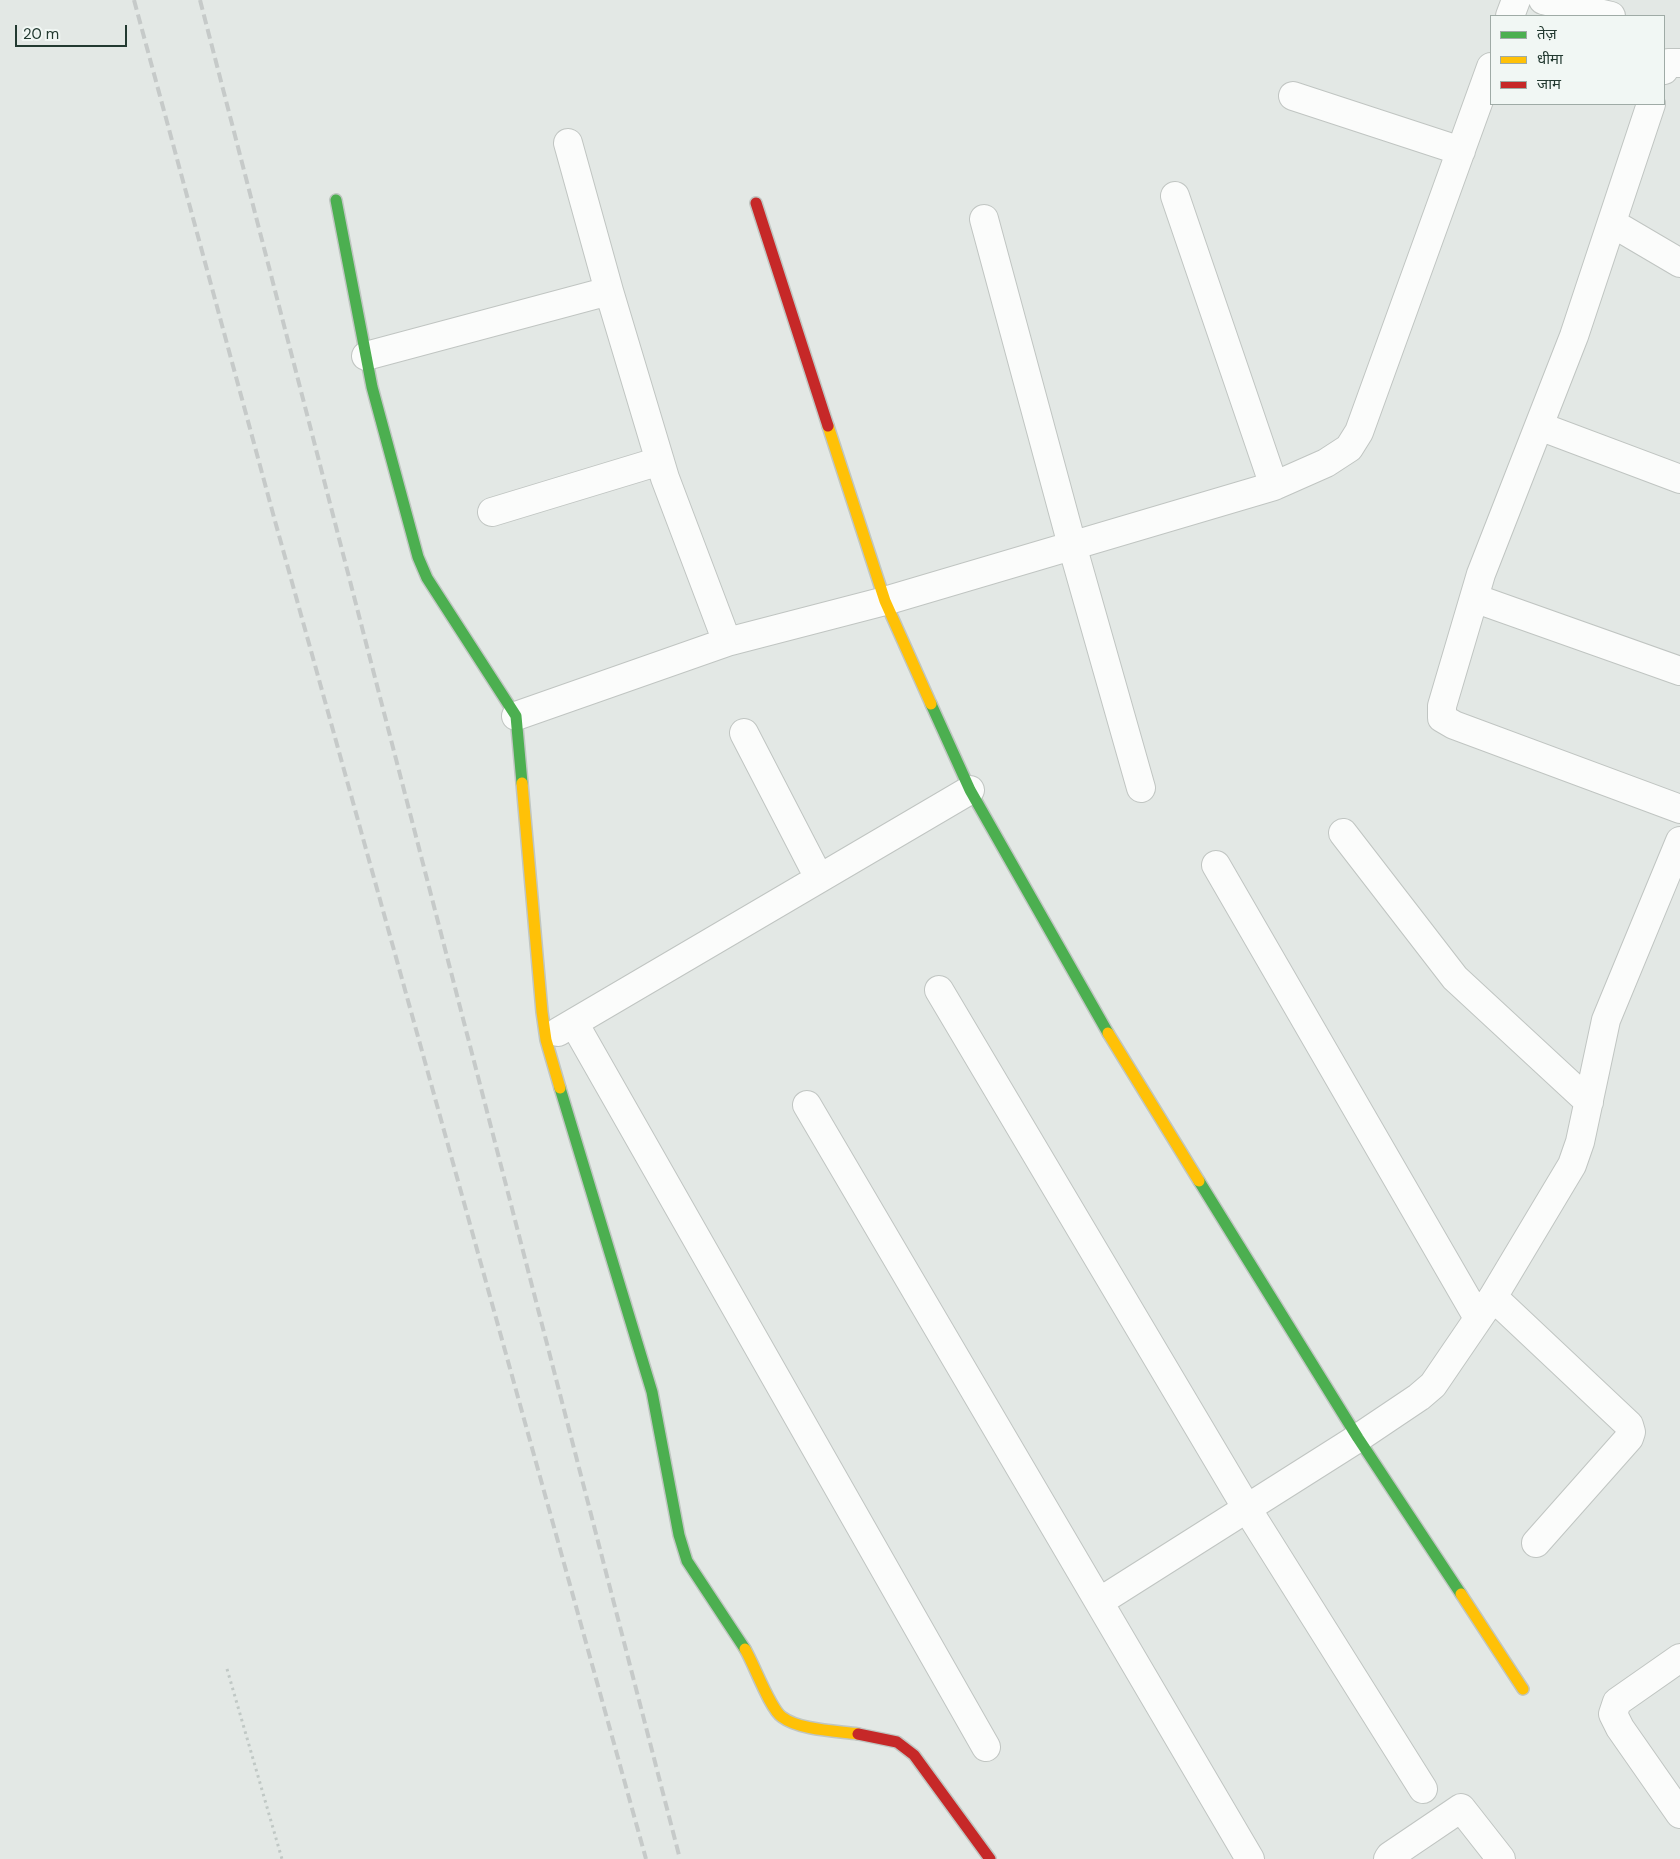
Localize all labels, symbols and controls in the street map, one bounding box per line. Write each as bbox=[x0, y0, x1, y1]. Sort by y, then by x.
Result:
scale bar bbox=[18, 15, 130, 47]
legend bbox=[1490, 15, 1665, 105]
text: 20 m bbox=[23, 24, 59, 44]
text: तेज़ bbox=[1537, 24, 1557, 44]
text: धीमा bbox=[1537, 49, 1563, 69]
text: जाम bbox=[1537, 74, 1561, 94]

